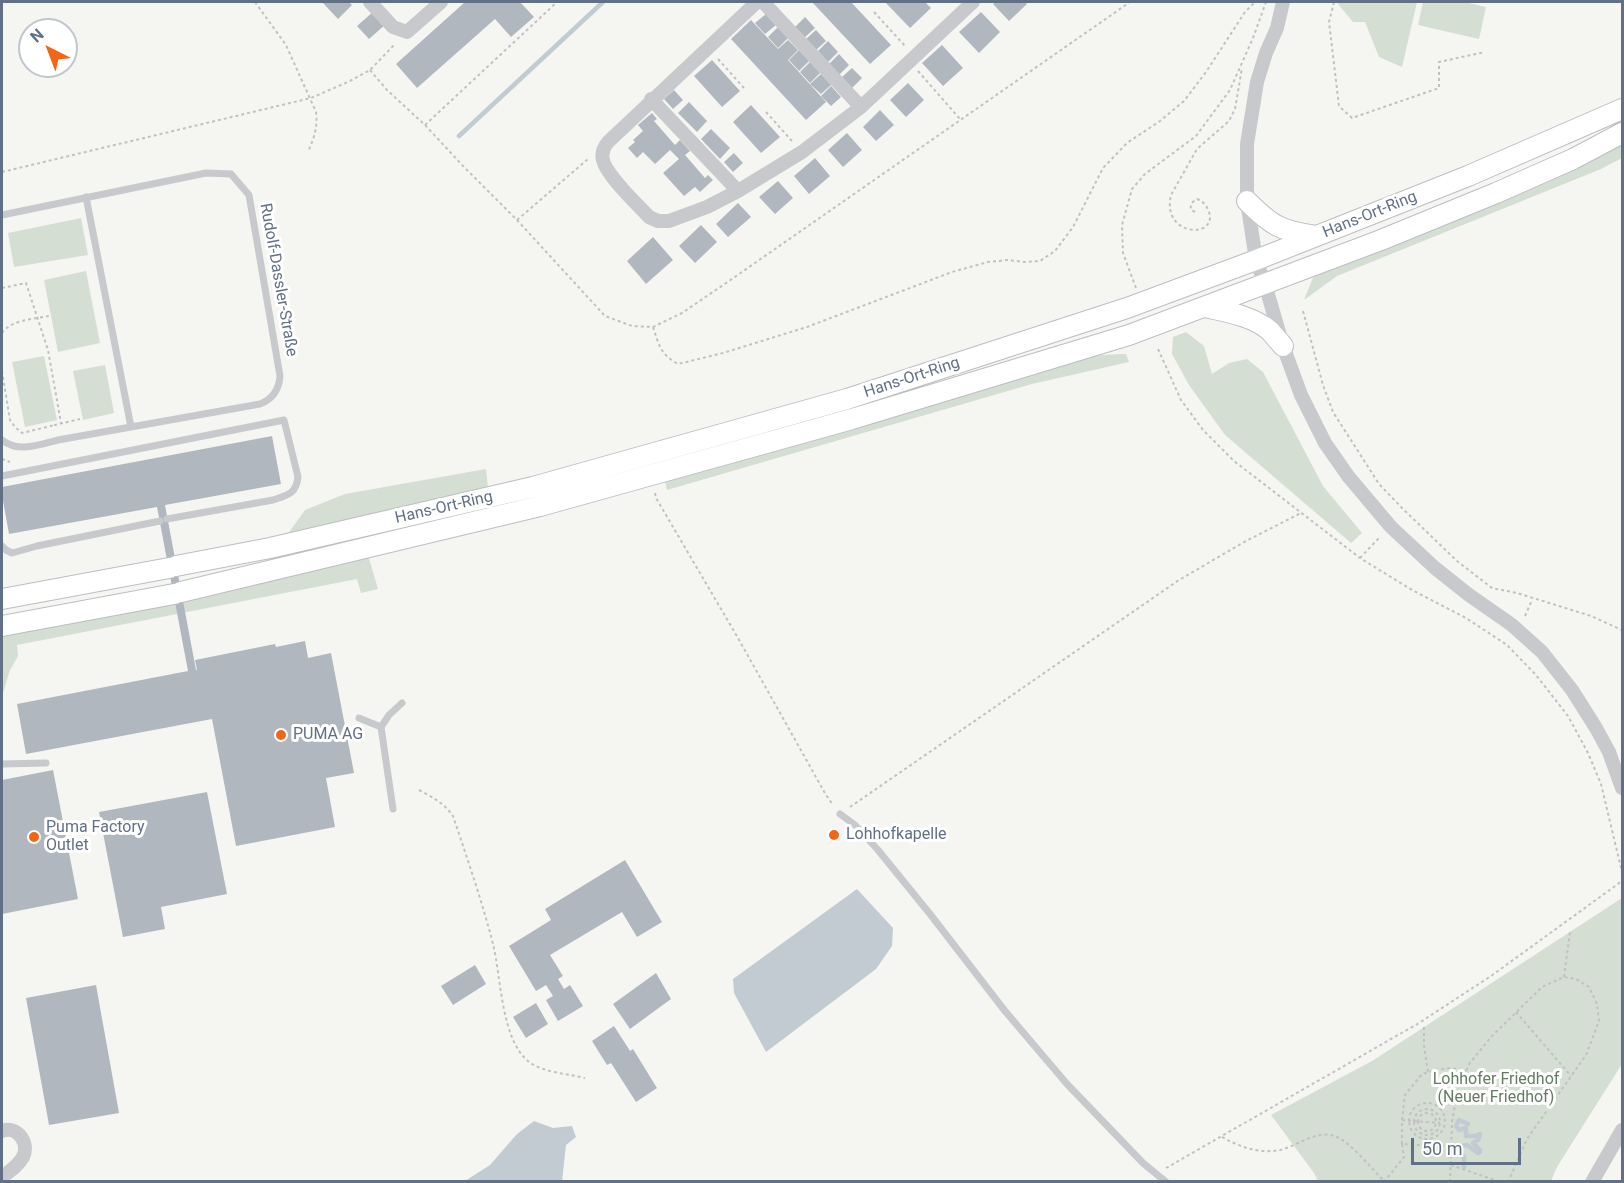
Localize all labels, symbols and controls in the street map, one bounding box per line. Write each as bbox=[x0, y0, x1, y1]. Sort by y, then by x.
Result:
north arrow bbox=[18, 18, 78, 78]
text: N bbox=[26, 25, 48, 47]
street label: Hans-Ort-Ring bbox=[1320, 187, 1420, 243]
street label: Rudolf-Dassler-Straße bbox=[255, 202, 301, 358]
street label: Hans-Ort-Ring bbox=[862, 353, 962, 403]
street label: Hans-Ort-Ring bbox=[393, 487, 495, 529]
place label: PUMA AG bbox=[293, 725, 363, 745]
marker: PUMA AG bbox=[274, 728, 288, 742]
place label: Puma Factory Outlet bbox=[46, 818, 145, 856]
place label: Lohhofkapelle bbox=[846, 825, 947, 845]
marker: Lohhofkapelle bbox=[827, 828, 841, 842]
marker: Puma Factory Outlet bbox=[27, 830, 41, 844]
park label: Lohhofer Friedhof (Neuer Friedhof) bbox=[1433, 1070, 1559, 1108]
scale bar bbox=[1414, 1126, 1524, 1164]
text: 50 m bbox=[1422, 1138, 1462, 1159]

